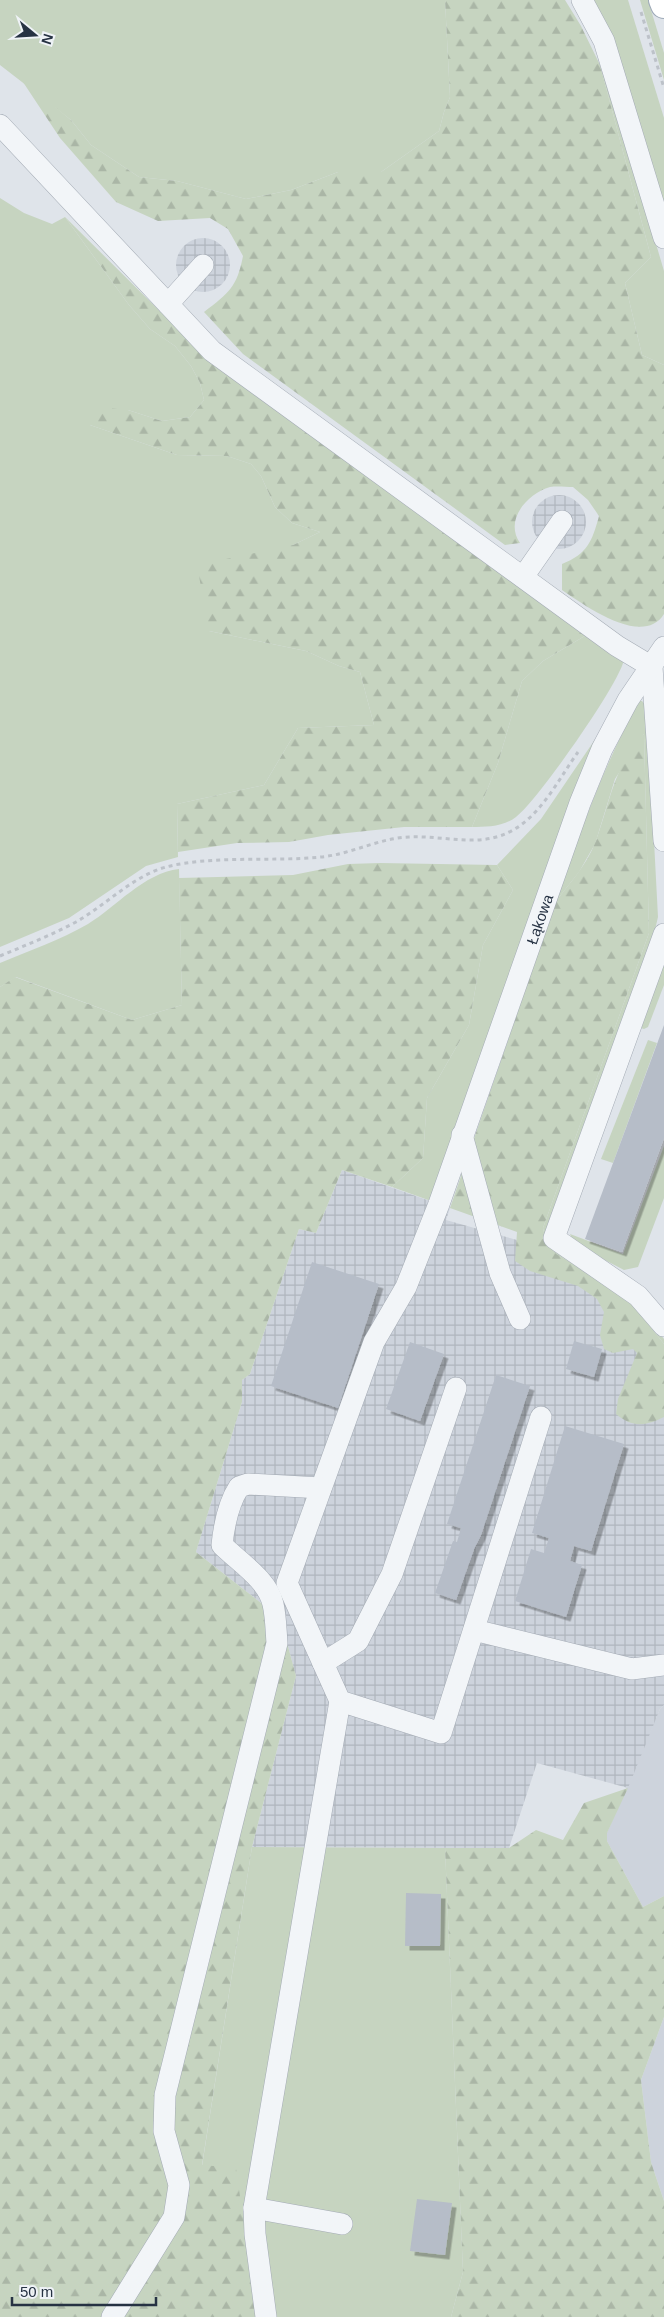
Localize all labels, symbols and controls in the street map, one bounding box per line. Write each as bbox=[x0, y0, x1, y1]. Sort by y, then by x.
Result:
north arrow bbox=[10, 10, 60, 60]
text: N bbox=[38, 32, 57, 46]
street label: Łąkowa bbox=[523, 891, 556, 946]
scale bar bbox=[12, 2274, 156, 2306]
text: 50 m bbox=[20, 2283, 53, 2300]

